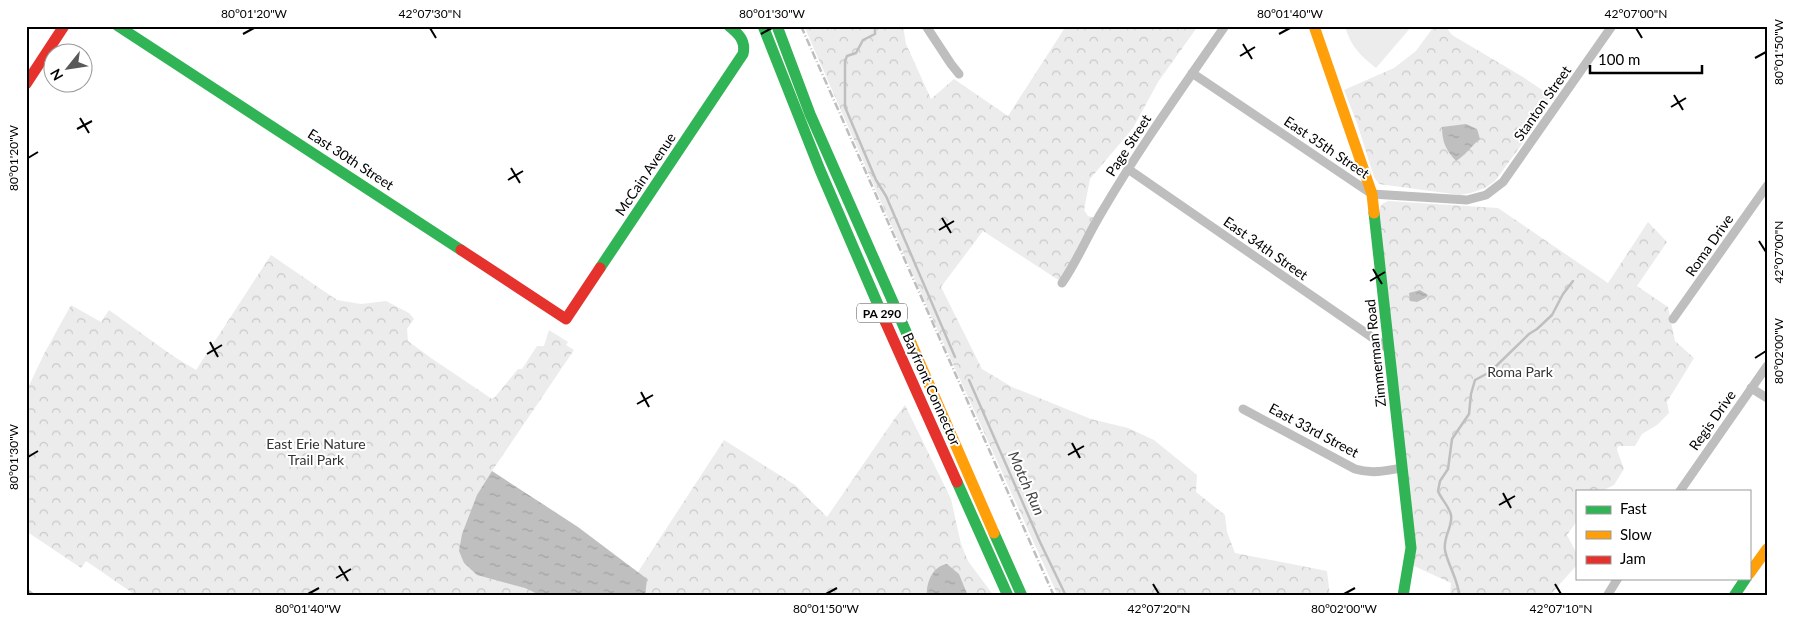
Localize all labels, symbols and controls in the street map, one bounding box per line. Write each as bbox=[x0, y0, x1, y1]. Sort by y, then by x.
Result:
text: 80°01'20"W bbox=[221, 6, 288, 21]
text: 42°07'30"N bbox=[399, 6, 461, 21]
text: 80°01'30"W bbox=[739, 6, 806, 21]
text: 80°01'40"W bbox=[1257, 6, 1324, 21]
text: 42°07'00"N bbox=[1605, 6, 1667, 21]
text: 80°01'50"W bbox=[1771, 18, 1786, 85]
north arrow bbox=[42, 42, 92, 92]
scale bar bbox=[1590, 42, 1703, 74]
text: 100 m bbox=[1598, 50, 1640, 68]
street label: Stanton Street bbox=[1510, 62, 1574, 144]
text: N bbox=[46, 66, 66, 84]
street label: Page Street bbox=[1102, 111, 1154, 179]
street label: East 35th Street bbox=[1281, 112, 1373, 182]
text: 80°01'20"W bbox=[6, 124, 21, 191]
street label: East 30th Street bbox=[305, 125, 397, 193]
street label: McCain Avenue bbox=[611, 129, 679, 219]
street label: Roma Drive bbox=[1681, 211, 1737, 279]
street label: East 34th Street bbox=[1221, 213, 1311, 283]
text: 42°07'00"N bbox=[1771, 221, 1786, 283]
street label: Zimmerman Road bbox=[1361, 298, 1389, 408]
road number: PA 290 bbox=[857, 304, 907, 322]
text: 80°02'00"W bbox=[1771, 317, 1786, 384]
street label: Bayfront Connector bbox=[899, 330, 965, 448]
park label: Roma Park bbox=[1487, 363, 1554, 380]
street label: Regis Drive bbox=[1685, 387, 1739, 453]
street label: East 33rd Street bbox=[1266, 399, 1362, 461]
text: 80°01'30"W bbox=[6, 423, 21, 490]
park label: East Erie Nature Trail Park bbox=[266, 435, 366, 468]
water label: Motch Run bbox=[1005, 448, 1049, 518]
legend bbox=[1576, 490, 1750, 580]
text: Fast bbox=[1620, 499, 1647, 517]
text: Slow bbox=[1620, 525, 1652, 543]
text: Jam bbox=[1620, 549, 1646, 567]
text: 80°01'40"W bbox=[275, 601, 342, 616]
text: 80°01'50"W bbox=[793, 601, 860, 616]
text: 42°07'20"N bbox=[1128, 601, 1190, 616]
text: 80°02'00"W bbox=[1311, 601, 1378, 616]
text: 42°07'10"N bbox=[1530, 601, 1592, 616]

